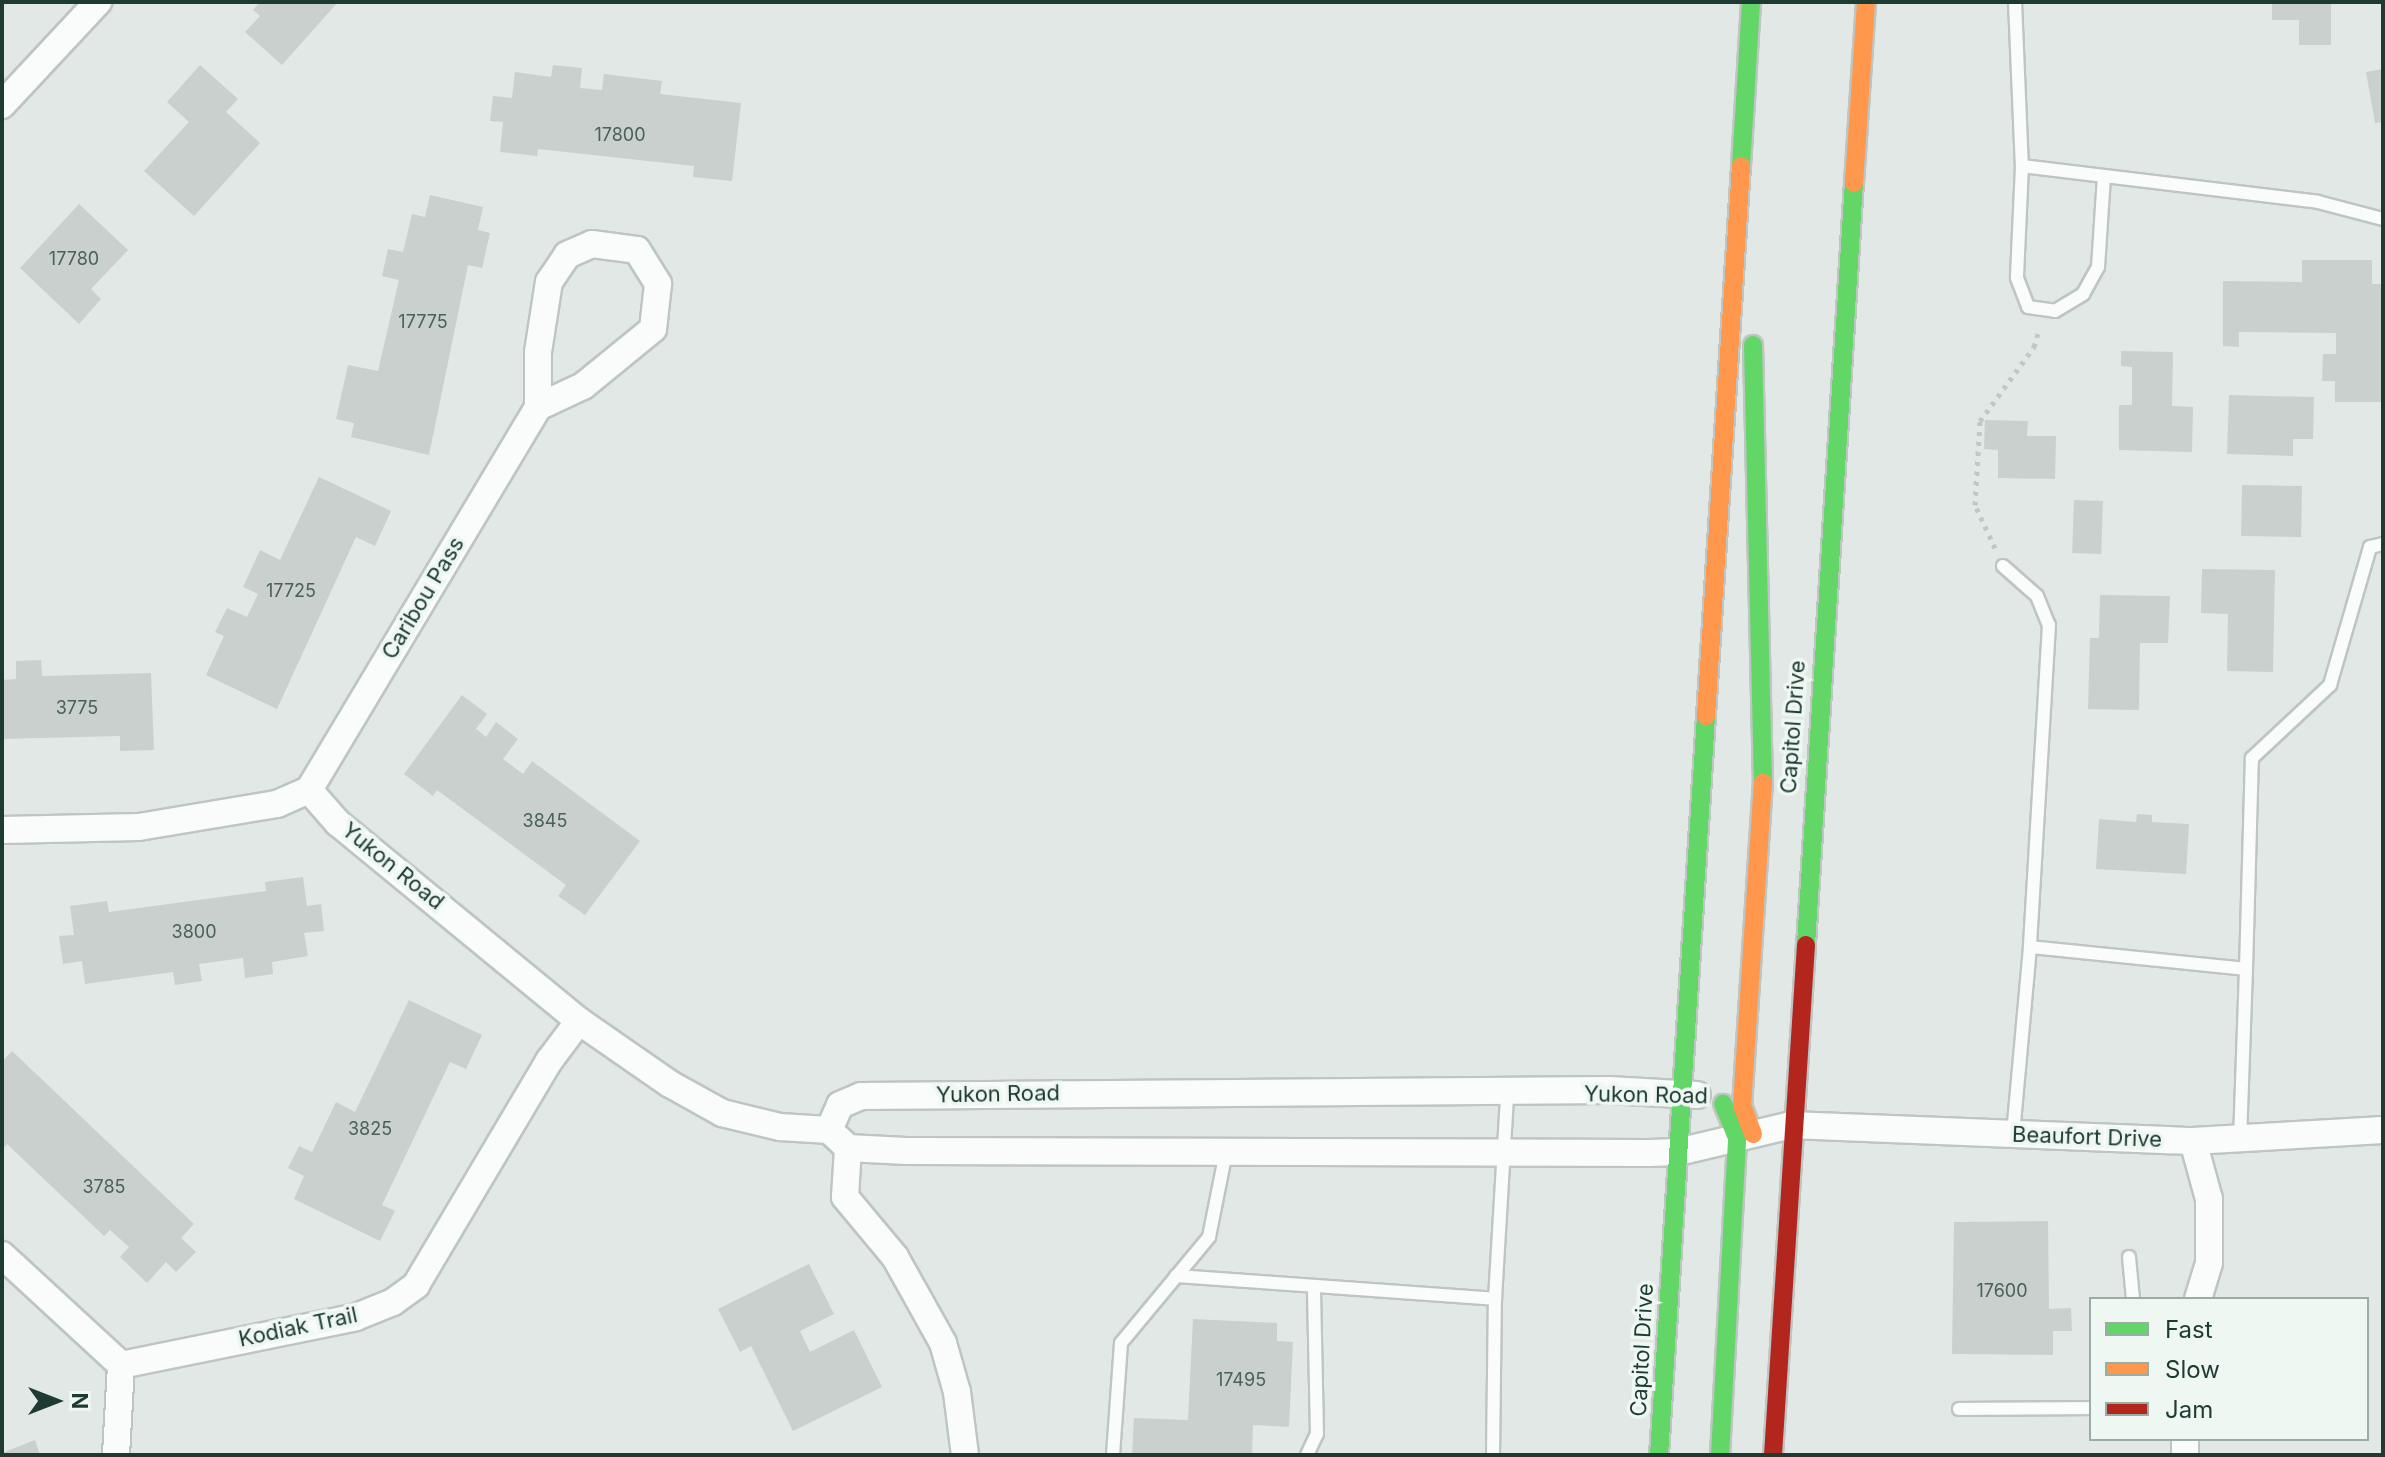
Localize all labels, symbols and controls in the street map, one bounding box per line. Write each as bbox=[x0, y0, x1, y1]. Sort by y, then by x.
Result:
house number: 17800 bbox=[594, 124, 646, 146]
house number: 17780 bbox=[49, 248, 99, 270]
house number: 17775 bbox=[398, 311, 448, 333]
street label: Caribou Pass bbox=[376, 532, 470, 664]
house number: 17725 bbox=[266, 580, 316, 602]
street label: Capitol Drive bbox=[1775, 659, 1811, 795]
house number: 3775 bbox=[56, 697, 98, 719]
house number: 3845 bbox=[523, 810, 567, 832]
street label: Yukon Road bbox=[336, 817, 450, 915]
house number: 3800 bbox=[172, 921, 216, 943]
street label: Yukon Road bbox=[936, 1080, 1060, 1108]
street label: Yukon Road bbox=[1584, 1081, 1708, 1109]
house number: 3825 bbox=[348, 1118, 392, 1140]
street label: Beaufort Drive bbox=[2012, 1121, 2162, 1153]
house number: 3785 bbox=[82, 1176, 126, 1198]
house number: 17600 bbox=[1976, 1280, 2028, 1302]
street label: Capitol Drive bbox=[1625, 1283, 1659, 1417]
legend bbox=[2089, 1297, 2369, 1441]
street label: Kodiak Trail bbox=[236, 1302, 360, 1352]
text: Fast bbox=[2165, 1315, 2213, 1344]
text: Slow bbox=[2165, 1355, 2220, 1384]
north arrow bbox=[16, 1361, 96, 1441]
house number: 17495 bbox=[1216, 1369, 1266, 1391]
text: N bbox=[67, 1393, 93, 1409]
text: Jam bbox=[2165, 1395, 2213, 1424]

